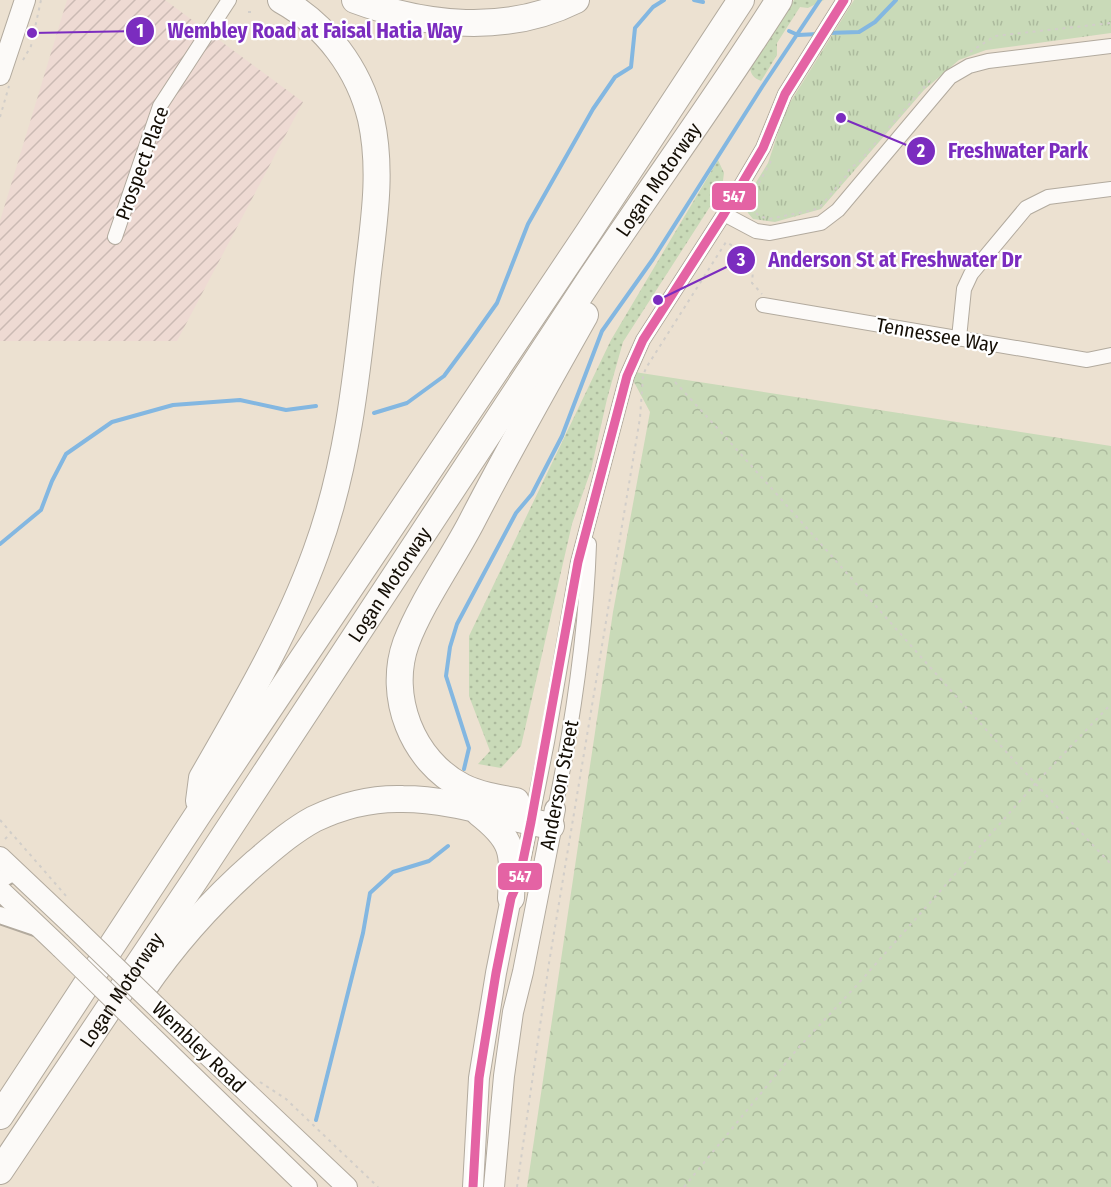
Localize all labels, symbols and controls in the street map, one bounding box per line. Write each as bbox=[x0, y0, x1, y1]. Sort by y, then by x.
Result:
callout: Wembley Road at Faisal Hatia Way bbox=[125, 11, 475, 50]
text: Wembley Road at Faisal Hatia Way bbox=[167, 18, 464, 44]
text: 1 bbox=[136, 20, 144, 42]
street label: Prospect Place bbox=[110, 103, 174, 223]
street label: Logan Motorway bbox=[611, 118, 706, 241]
callout: Freshwater Park bbox=[906, 132, 1100, 171]
text: Freshwater Park bbox=[948, 138, 1088, 164]
text: 2 bbox=[916, 140, 925, 162]
line badge: 547 bbox=[711, 182, 757, 211]
text: 547 bbox=[723, 187, 745, 206]
callout: Anderson St at Freshwater Dr bbox=[726, 240, 1034, 279]
text: Anderson St at Freshwater Dr bbox=[767, 247, 1022, 273]
text: 3 bbox=[736, 249, 746, 271]
street label: Tennessee Way bbox=[874, 312, 1000, 358]
street label: Logan Motorway bbox=[343, 522, 436, 647]
street label: Anderson Street bbox=[535, 718, 583, 852]
line badge: 547 bbox=[497, 862, 543, 891]
text: 547 bbox=[509, 867, 531, 886]
street label: Logan Motorway bbox=[74, 928, 168, 1052]
street label: Wembley Road bbox=[147, 996, 251, 1098]

